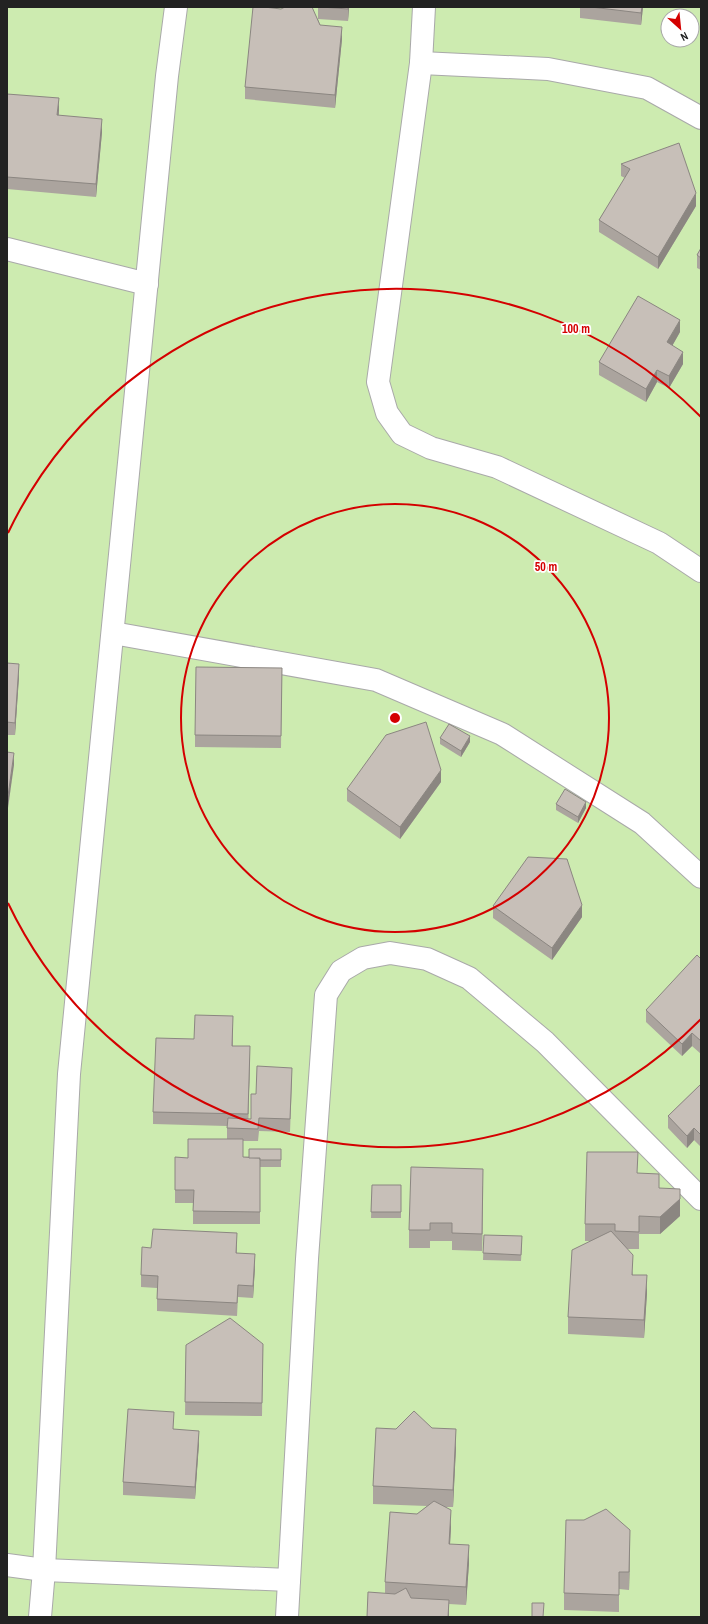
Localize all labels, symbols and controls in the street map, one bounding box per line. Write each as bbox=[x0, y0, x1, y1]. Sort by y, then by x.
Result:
north arrow bbox=[660, 8, 700, 48]
text: N bbox=[678, 29, 691, 45]
text: 100 m bbox=[562, 321, 590, 337]
text: 50 m bbox=[535, 559, 557, 575]
centre of rings bbox=[388, 711, 402, 725]

